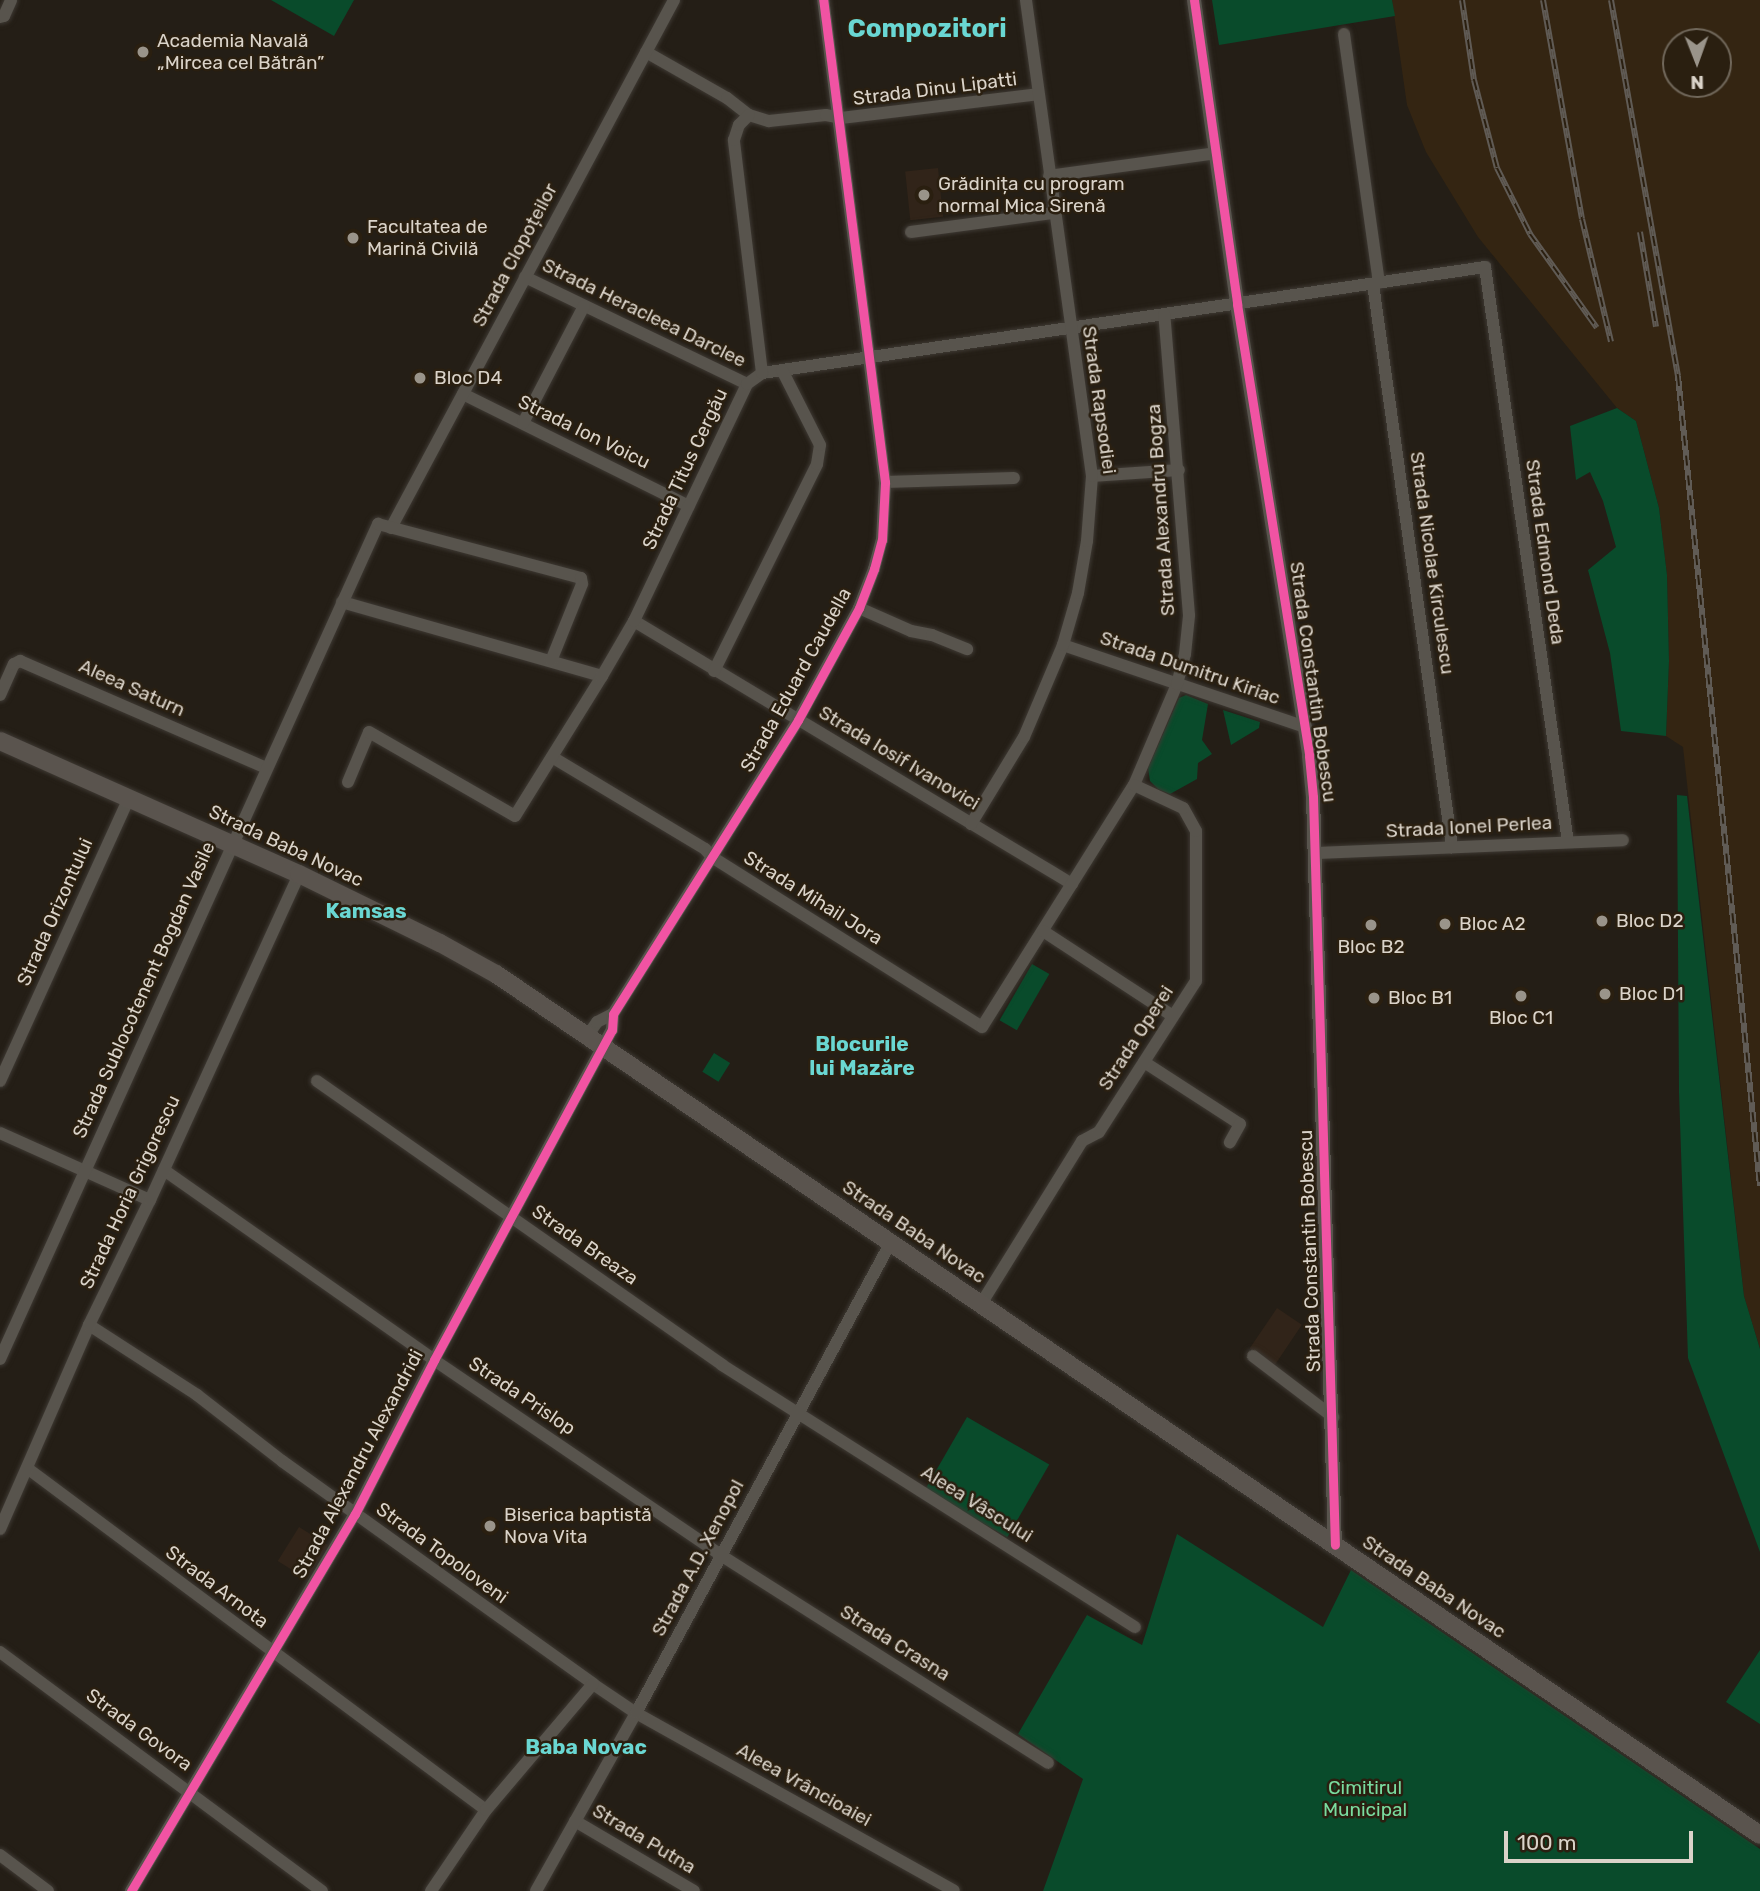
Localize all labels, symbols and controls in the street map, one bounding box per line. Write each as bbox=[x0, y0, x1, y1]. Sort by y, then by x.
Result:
district label: Compozitori bbox=[847, 13, 1007, 45]
north arrow bbox=[1662, 28, 1732, 98]
place label: Academia Navală „Mircea cel Bătrân” bbox=[157, 30, 324, 74]
marker: Academia Navală „Mircea cel Bătrân” bbox=[135, 44, 151, 60]
street label: Strada Dinu Lipatti bbox=[852, 68, 1018, 110]
text: N bbox=[1690, 71, 1704, 94]
place label: Grădinița cu program normal Mica Sirenă bbox=[938, 173, 1125, 217]
street label: Strada Clopoțeilor bbox=[468, 179, 562, 331]
marker: Grădinița cu program normal Mica Sirenă bbox=[916, 187, 932, 203]
place label: Facultatea de Marină Civilă bbox=[367, 216, 488, 260]
marker: Facultatea de Marină Civilă bbox=[345, 230, 361, 246]
street label: Strada Heracleea Darclee bbox=[539, 254, 749, 372]
street label: Strada Rapsodiei bbox=[1077, 325, 1121, 475]
place label: Bloc D4 bbox=[434, 367, 502, 389]
marker: Bloc D4 bbox=[412, 370, 428, 386]
street label: Strada Titus Cergău bbox=[638, 385, 732, 553]
street label: Strada Ion Voicu bbox=[514, 390, 654, 474]
street label: Strada Alexandru Bogza bbox=[1142, 403, 1180, 617]
street label: Strada Nicolae Kirculescu bbox=[1405, 450, 1459, 676]
street label: Strada Edmond Deda bbox=[1521, 458, 1569, 646]
street label: Strada Constantin Bobescu bbox=[1285, 560, 1341, 804]
street label: Strada Eduard Caudella bbox=[736, 584, 856, 776]
street label: Strada Dumitru Kiriac bbox=[1097, 626, 1283, 710]
street label: Aleea Saturn bbox=[75, 654, 189, 722]
street label: Strada Iosif Ivanovici bbox=[814, 701, 984, 815]
street label: Strada Baba Novac bbox=[205, 800, 367, 892]
street label: Strada Ionel Perlea bbox=[1385, 811, 1553, 843]
street label: Strada Orizontului bbox=[12, 835, 98, 989]
street label: Strada Sublocotenent Bogdan Vasile bbox=[68, 838, 220, 1142]
street label: Strada Mihail Jora bbox=[739, 846, 887, 950]
district label: Kamsas bbox=[325, 898, 407, 924]
place label: Bloc D2 bbox=[1616, 910, 1684, 932]
place label: Bloc A2 bbox=[1459, 913, 1526, 935]
marker: Bloc D2 bbox=[1594, 913, 1610, 929]
marker: Bloc A2 bbox=[1437, 916, 1453, 932]
marker: Bloc B2 bbox=[1363, 917, 1379, 933]
place label: Bloc B2 bbox=[1337, 936, 1405, 958]
street label: Strada Operei bbox=[1094, 981, 1178, 1095]
place label: Bloc D1 bbox=[1619, 983, 1684, 1005]
marker: Bloc D1 bbox=[1597, 986, 1613, 1002]
place label: Bloc B1 bbox=[1388, 987, 1452, 1009]
marker: Bloc C1 bbox=[1513, 988, 1529, 1004]
marker: Bloc B1 bbox=[1366, 990, 1382, 1006]
place label: Bloc C1 bbox=[1489, 1007, 1553, 1029]
district label: Blocurile lui Mazăre bbox=[809, 1031, 915, 1081]
street label: Strada Horia Grigorescu bbox=[75, 1092, 185, 1292]
street label: Strada Constantin Bobescu bbox=[1294, 1129, 1326, 1373]
street label: Strada Baba Novac bbox=[838, 1176, 990, 1288]
street label: Strada Breaza bbox=[528, 1200, 642, 1290]
street label: Strada Alexandru Alexandridi bbox=[288, 1345, 428, 1583]
street label: Strada Prislop bbox=[464, 1352, 580, 1440]
street label: Aleea Vâscului bbox=[917, 1460, 1037, 1548]
street label: Strada A.D. Xenopol bbox=[647, 1476, 749, 1640]
street label: Strada Topoloveni bbox=[372, 1497, 512, 1609]
place label: Biserica baptistă Nova Vita bbox=[504, 1504, 652, 1548]
marker: Biserica baptistă Nova Vita bbox=[482, 1518, 498, 1534]
street label: Strada Baba Novac bbox=[1358, 1531, 1510, 1643]
street label: Strada Arnota bbox=[161, 1541, 273, 1633]
street label: Strada Crasna bbox=[836, 1600, 954, 1686]
street label: Strada Govora bbox=[82, 1684, 196, 1776]
district label: Baba Novac bbox=[525, 1734, 647, 1760]
street label: Aleea Vrâncioaiei bbox=[733, 1738, 875, 1832]
park label: Cimitirul Municipal bbox=[1323, 1777, 1407, 1821]
street label: Strada Putna bbox=[588, 1799, 700, 1879]
scale bar bbox=[1508, 1818, 1697, 1862]
text: 100 m bbox=[1517, 1830, 1576, 1855]

